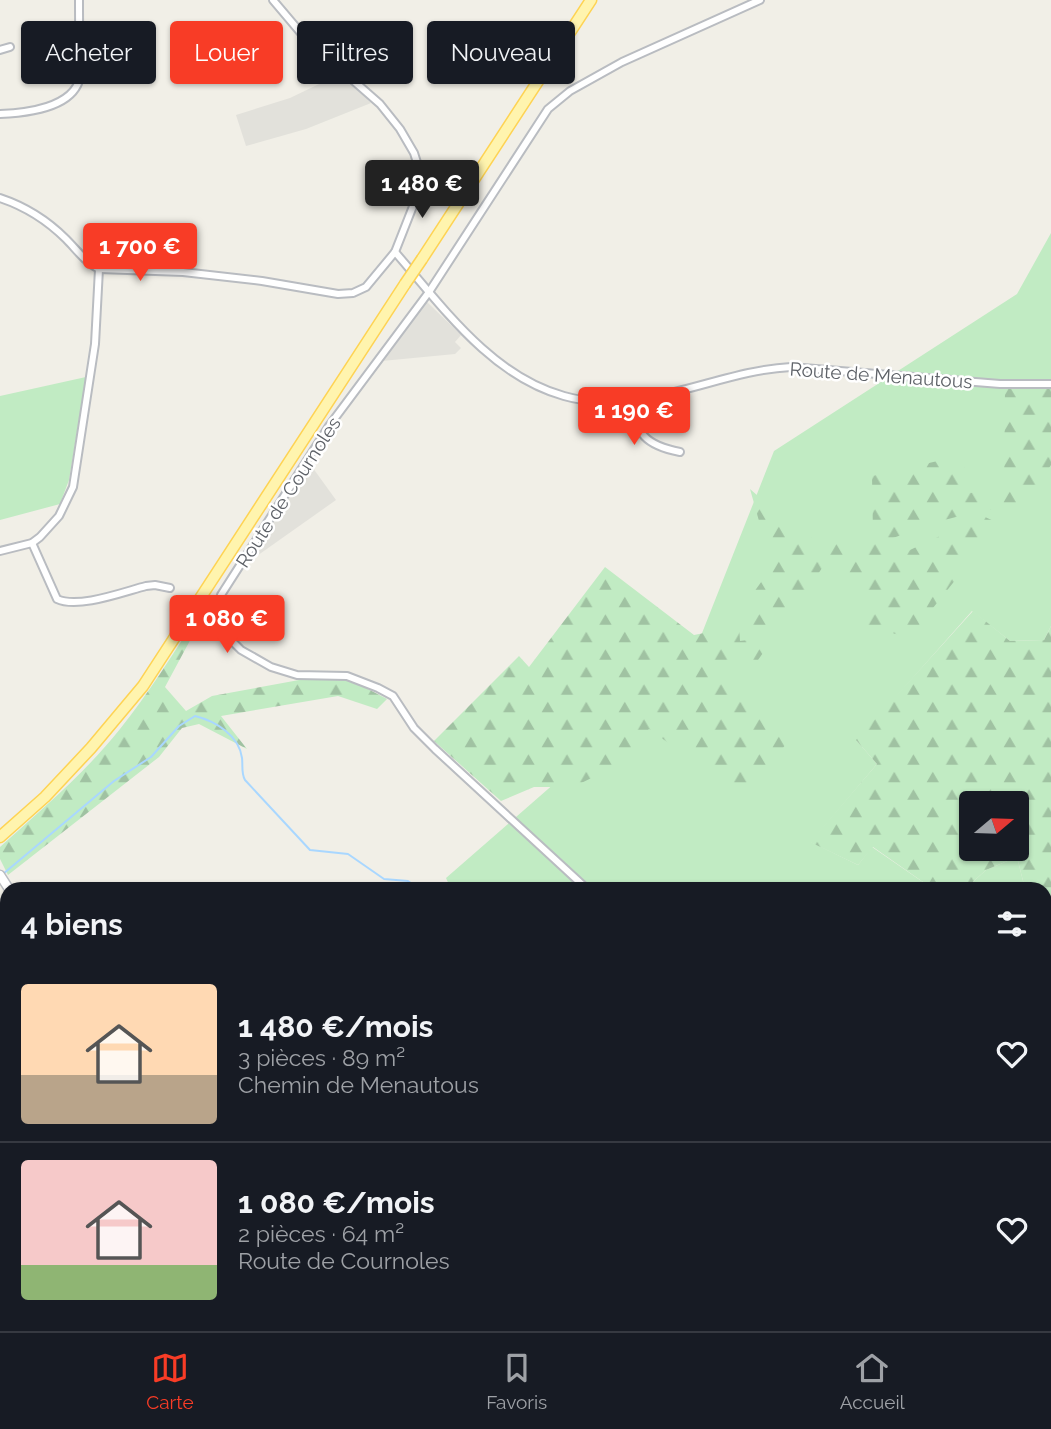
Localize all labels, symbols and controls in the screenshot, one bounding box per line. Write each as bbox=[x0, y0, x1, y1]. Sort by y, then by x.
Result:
chip: Acheter bbox=[21, 21, 156, 84]
chip: Louer bbox=[170, 21, 283, 84]
chip: Filtres bbox=[297, 21, 413, 84]
chip: Nouveau bbox=[427, 21, 575, 84]
pin: 1 480 € bbox=[357, 160, 487, 220]
text: 1 480 € bbox=[381, 169, 463, 196]
pin: 1 700 € bbox=[75, 224, 205, 283]
text: 1 700 € bbox=[99, 232, 181, 259]
street label: Route de Menautous bbox=[789, 358, 973, 392]
pin: 1 190 € bbox=[569, 388, 699, 447]
text: 1 190 € bbox=[594, 396, 674, 423]
street label: Route de Cournoles bbox=[231, 413, 345, 571]
pin: 1 080 € bbox=[162, 596, 292, 655]
text: 1 080 € bbox=[186, 604, 268, 631]
north arrow bbox=[959, 791, 1029, 861]
map controls bbox=[959, 791, 1029, 861]
icon: filters bbox=[993, 905, 1031, 943]
text: 4 biens bbox=[21, 907, 123, 942]
text: 1 480 €/mois bbox=[238, 1009, 433, 1044]
icon: home bbox=[77, 1012, 161, 1096]
icon: heart bbox=[993, 1035, 1031, 1073]
text: 3 pièces · 89 m² bbox=[238, 1044, 405, 1071]
text: Chemin de Menautous bbox=[238, 1071, 479, 1098]
text: 1 080 €/mois bbox=[238, 1185, 435, 1220]
icon: home bbox=[77, 1188, 161, 1272]
icon: heart bbox=[993, 1211, 1031, 1249]
text: 2 pièces · 64 m² bbox=[238, 1220, 404, 1247]
text: Route de Cournoles bbox=[238, 1247, 450, 1274]
tab: Carte bbox=[146, 1349, 194, 1413]
tab: Favoris bbox=[486, 1349, 547, 1413]
tab: Accueil bbox=[840, 1349, 905, 1413]

